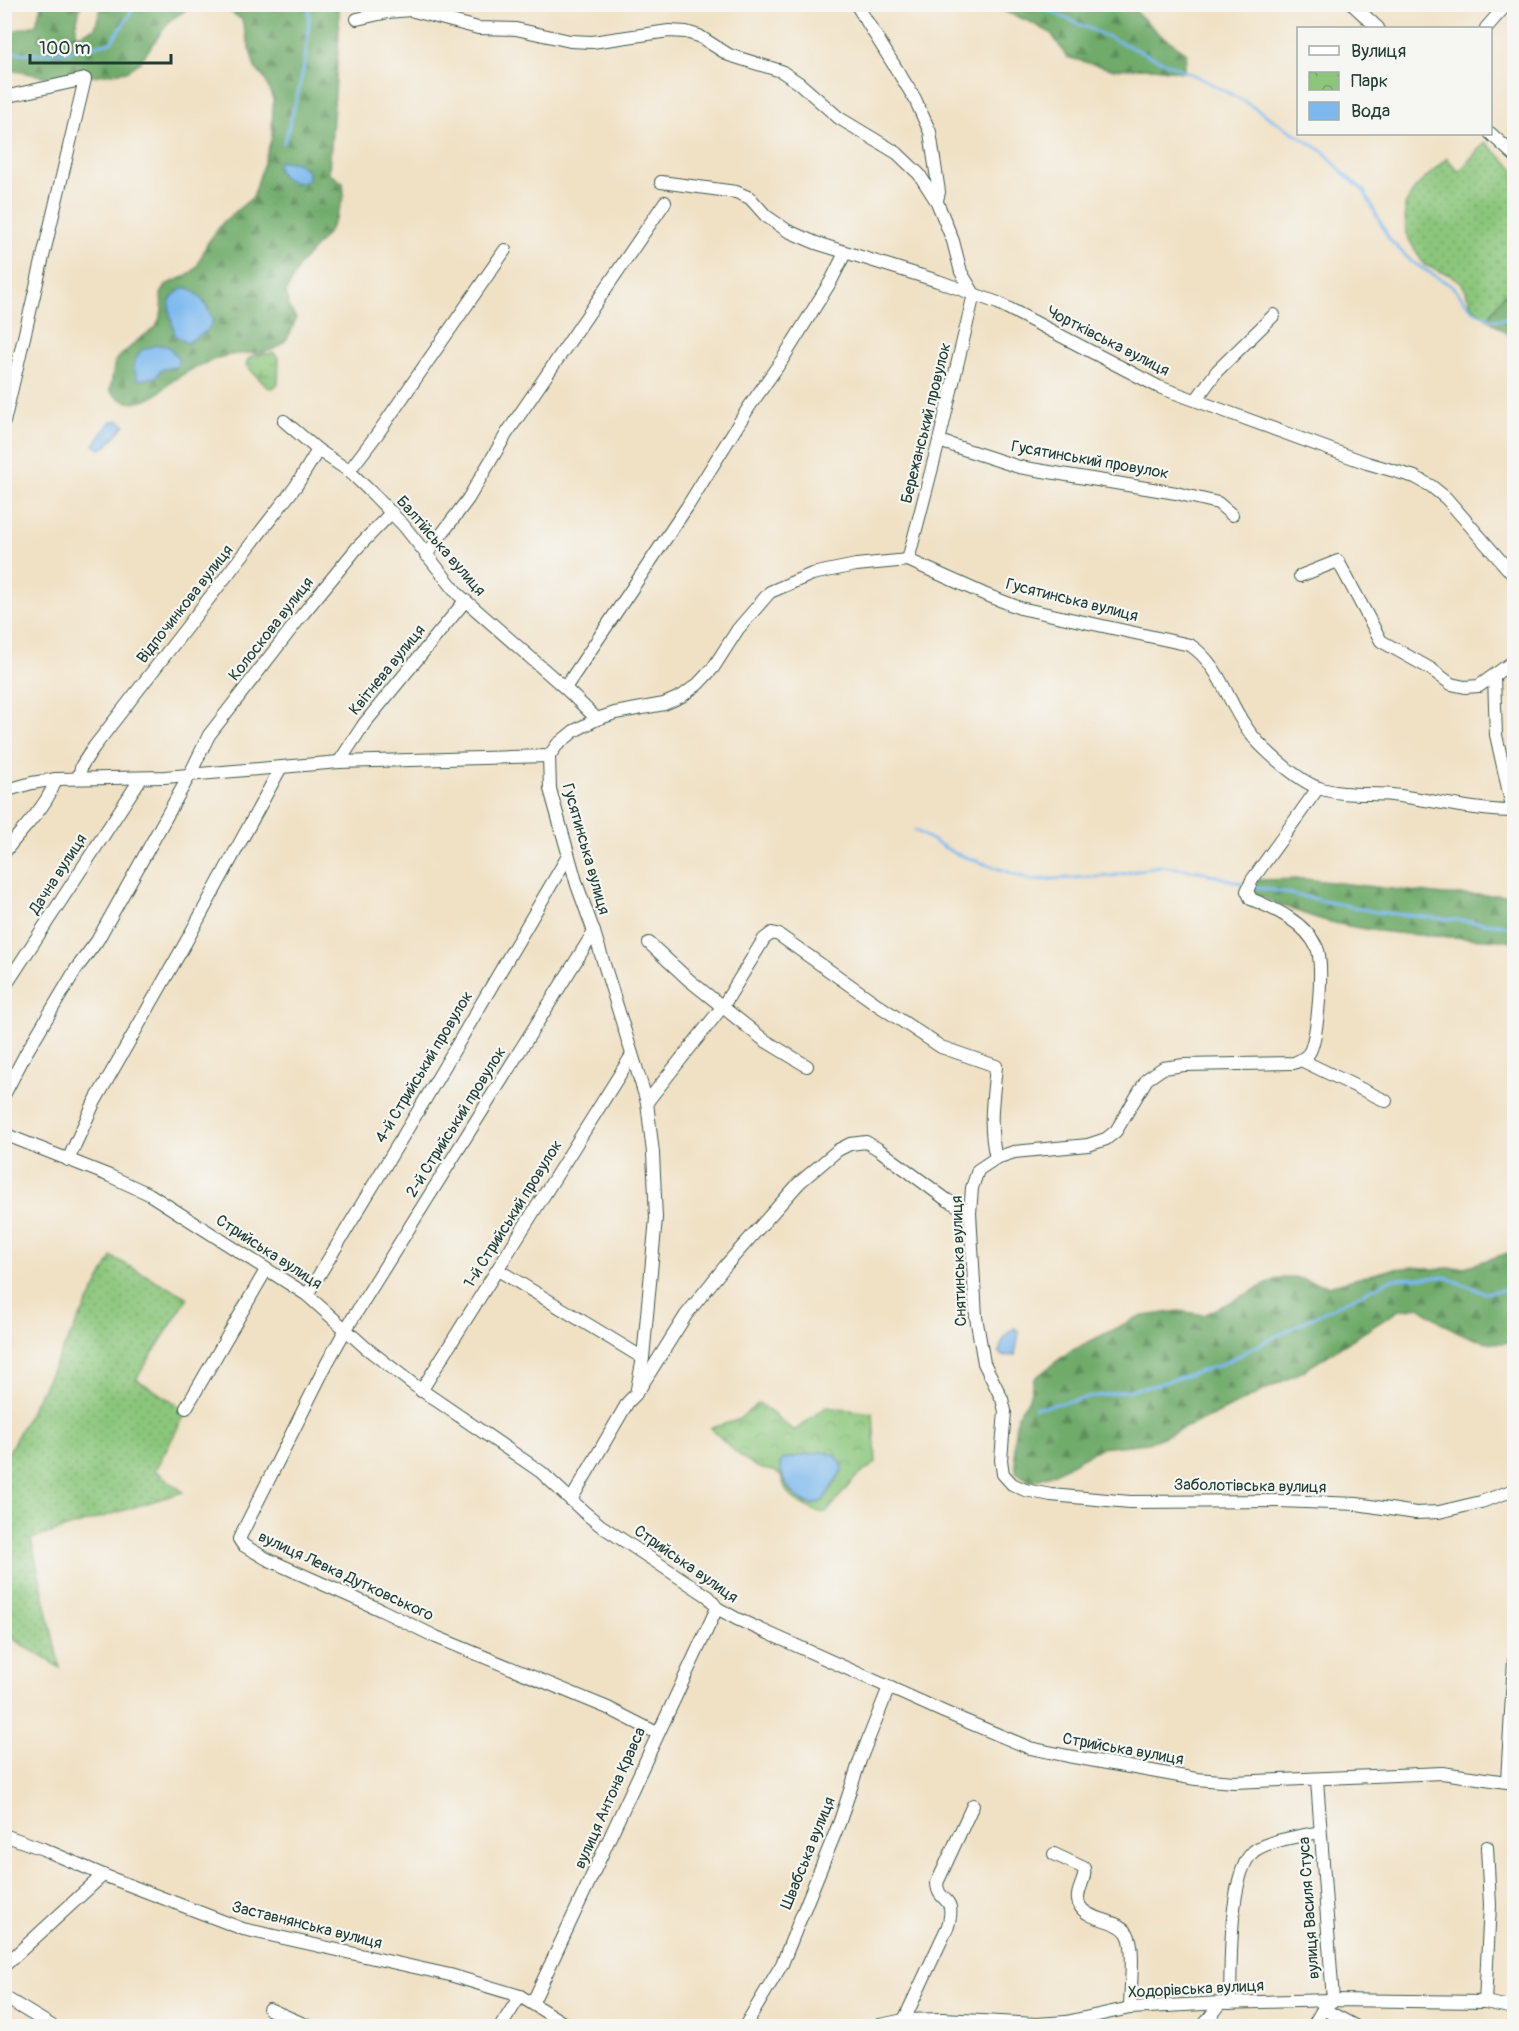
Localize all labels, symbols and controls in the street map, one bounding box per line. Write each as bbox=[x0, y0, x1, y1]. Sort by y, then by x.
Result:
scale bar bbox=[30, 27, 171, 65]
legend bbox=[1297, 27, 1492, 135]
text: 100 m bbox=[39, 37, 91, 60]
text: Вулиця bbox=[1351, 40, 1406, 63]
text: Парк bbox=[1351, 70, 1388, 93]
text: Вода bbox=[1351, 100, 1390, 123]
street label: Чортківська вулиця bbox=[1043, 301, 1173, 381]
street label: Бережанський провулок bbox=[896, 341, 956, 505]
street label: Гусятинський провулок bbox=[1010, 436, 1170, 484]
street label: Балтійська вулиця bbox=[392, 492, 490, 600]
street label: Відпочинкова вулиця bbox=[133, 541, 237, 667]
street label: Колоскова вулиця bbox=[224, 573, 318, 685]
street label: Гусятинська вулиця bbox=[1004, 574, 1140, 626]
street label: Квітнева вулиця bbox=[344, 621, 430, 719]
street label: Гусятинська вулиця bbox=[558, 781, 614, 917]
street label: Дачна вулиця bbox=[24, 830, 91, 919]
street label: 4-й Стрийський провулок bbox=[371, 987, 477, 1147]
street label: 2-й Стрийський провулок bbox=[402, 1043, 510, 1201]
street label: 1-й Стрийський провулок bbox=[459, 1136, 567, 1292]
street label: Снятинська вулиця bbox=[947, 1195, 971, 1327]
street label: Стрийська вулиця bbox=[212, 1210, 326, 1294]
street label: Заболотівська вулиця bbox=[1174, 1475, 1326, 1497]
street label: Стрийська вулиця bbox=[630, 1521, 742, 1607]
street label: вулиця Левка Дутковського bbox=[255, 1527, 437, 1626]
street label: вулиця Антона Кравса bbox=[570, 1724, 650, 1872]
street label: Стрийська вулиця bbox=[1061, 1728, 1185, 1770]
street label: Швабська вулиця bbox=[776, 1794, 840, 1912]
street label: вулиця Василя Стуса bbox=[1294, 1836, 1324, 1980]
street label: Заставнянська вулиця bbox=[230, 1897, 384, 1953]
street label: Ходорівська вулиця bbox=[1128, 1975, 1264, 2003]

